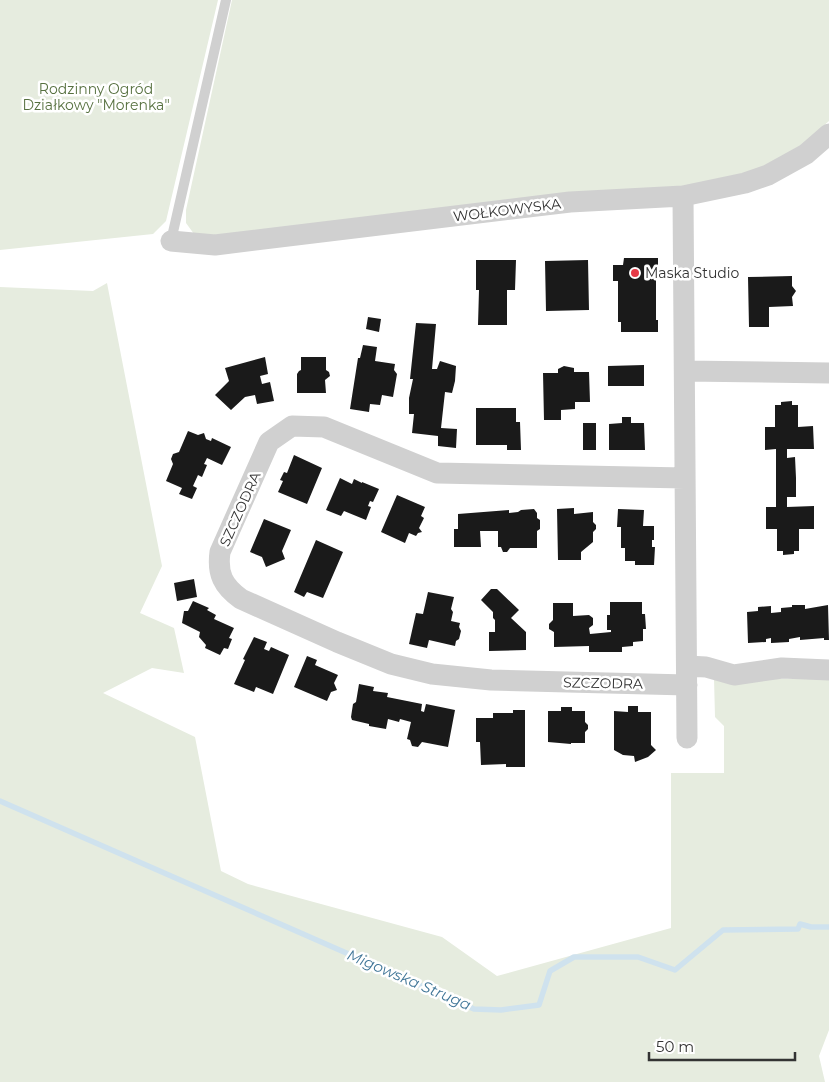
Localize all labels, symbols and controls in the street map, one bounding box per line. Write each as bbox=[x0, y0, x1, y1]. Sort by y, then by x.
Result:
park label: Rodzinny Ogród Działkowy "Morenka" bbox=[22, 80, 170, 114]
street label: WOŁKOWYSKA bbox=[452, 194, 563, 226]
place label: Maska Studio bbox=[645, 264, 740, 282]
marker: Maska Studio bbox=[629, 267, 641, 279]
street label: SZCZODRA bbox=[216, 468, 265, 549]
street label: SZCZODRA bbox=[563, 673, 644, 693]
water label: Migowska Struga bbox=[344, 945, 474, 1014]
scale bar bbox=[649, 1030, 795, 1062]
text: 50 m bbox=[656, 1037, 694, 1056]

